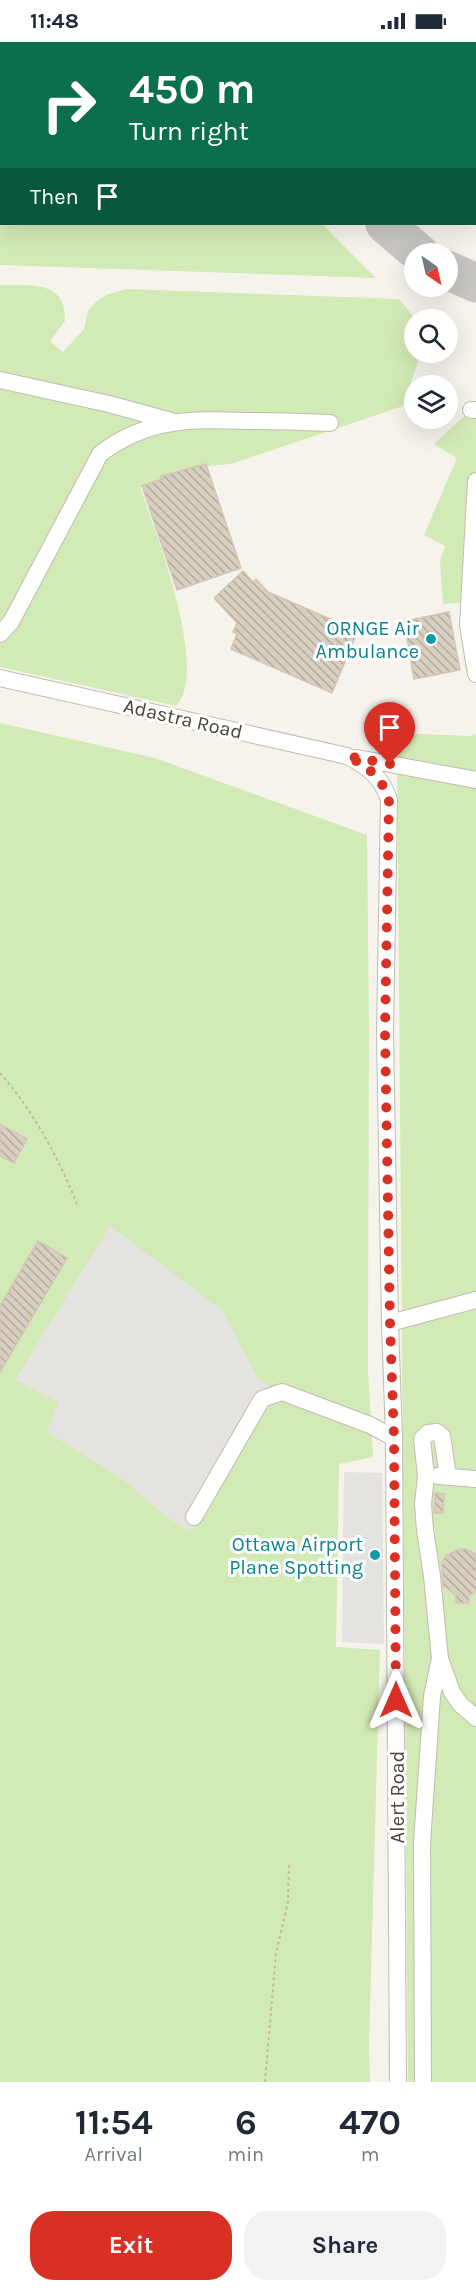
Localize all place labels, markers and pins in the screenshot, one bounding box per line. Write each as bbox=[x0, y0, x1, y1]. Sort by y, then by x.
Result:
place label: ORNGE Air Ambulance bbox=[316, 617, 420, 663]
marker: ORNGE Air Ambulance bbox=[424, 632, 438, 646]
pin bbox=[364, 702, 415, 764]
place label: Ottawa Airport Plane Spotting bbox=[229, 1533, 363, 1579]
marker: Ottawa Airport Plane Spotting bbox=[368, 1548, 382, 1562]

